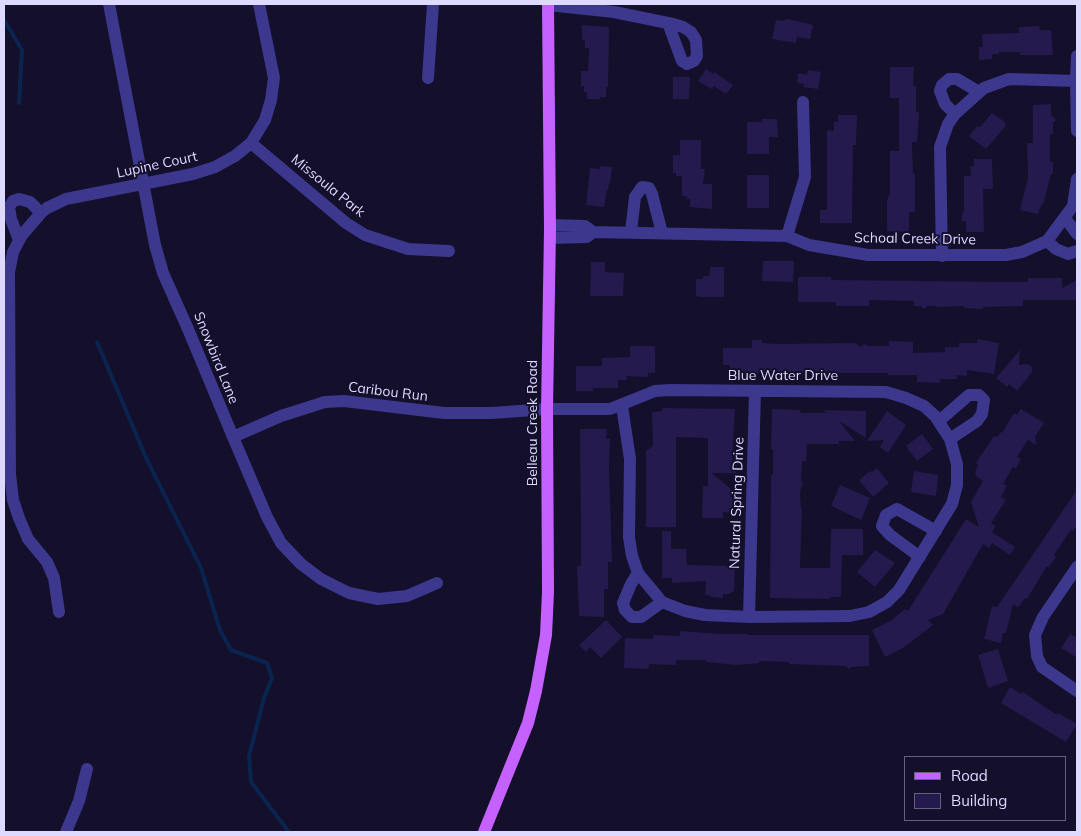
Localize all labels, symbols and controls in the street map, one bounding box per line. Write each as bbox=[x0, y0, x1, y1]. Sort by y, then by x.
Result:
street label: Lupine Court bbox=[115, 148, 199, 182]
street label: Missoula Park bbox=[288, 151, 368, 221]
street label: Schoal Creek Drive bbox=[854, 230, 976, 248]
street label: Snowbird Lane bbox=[190, 310, 242, 406]
street label: Belleau Creek Road bbox=[525, 360, 541, 486]
street label: Blue Water Drive bbox=[728, 368, 838, 384]
street label: Caribou Run bbox=[347, 379, 429, 405]
street label: Natural Spring Drive bbox=[726, 437, 748, 569]
legend bbox=[904, 756, 1066, 821]
text: Road bbox=[951, 766, 988, 785]
text: Building bbox=[951, 791, 1007, 810]

